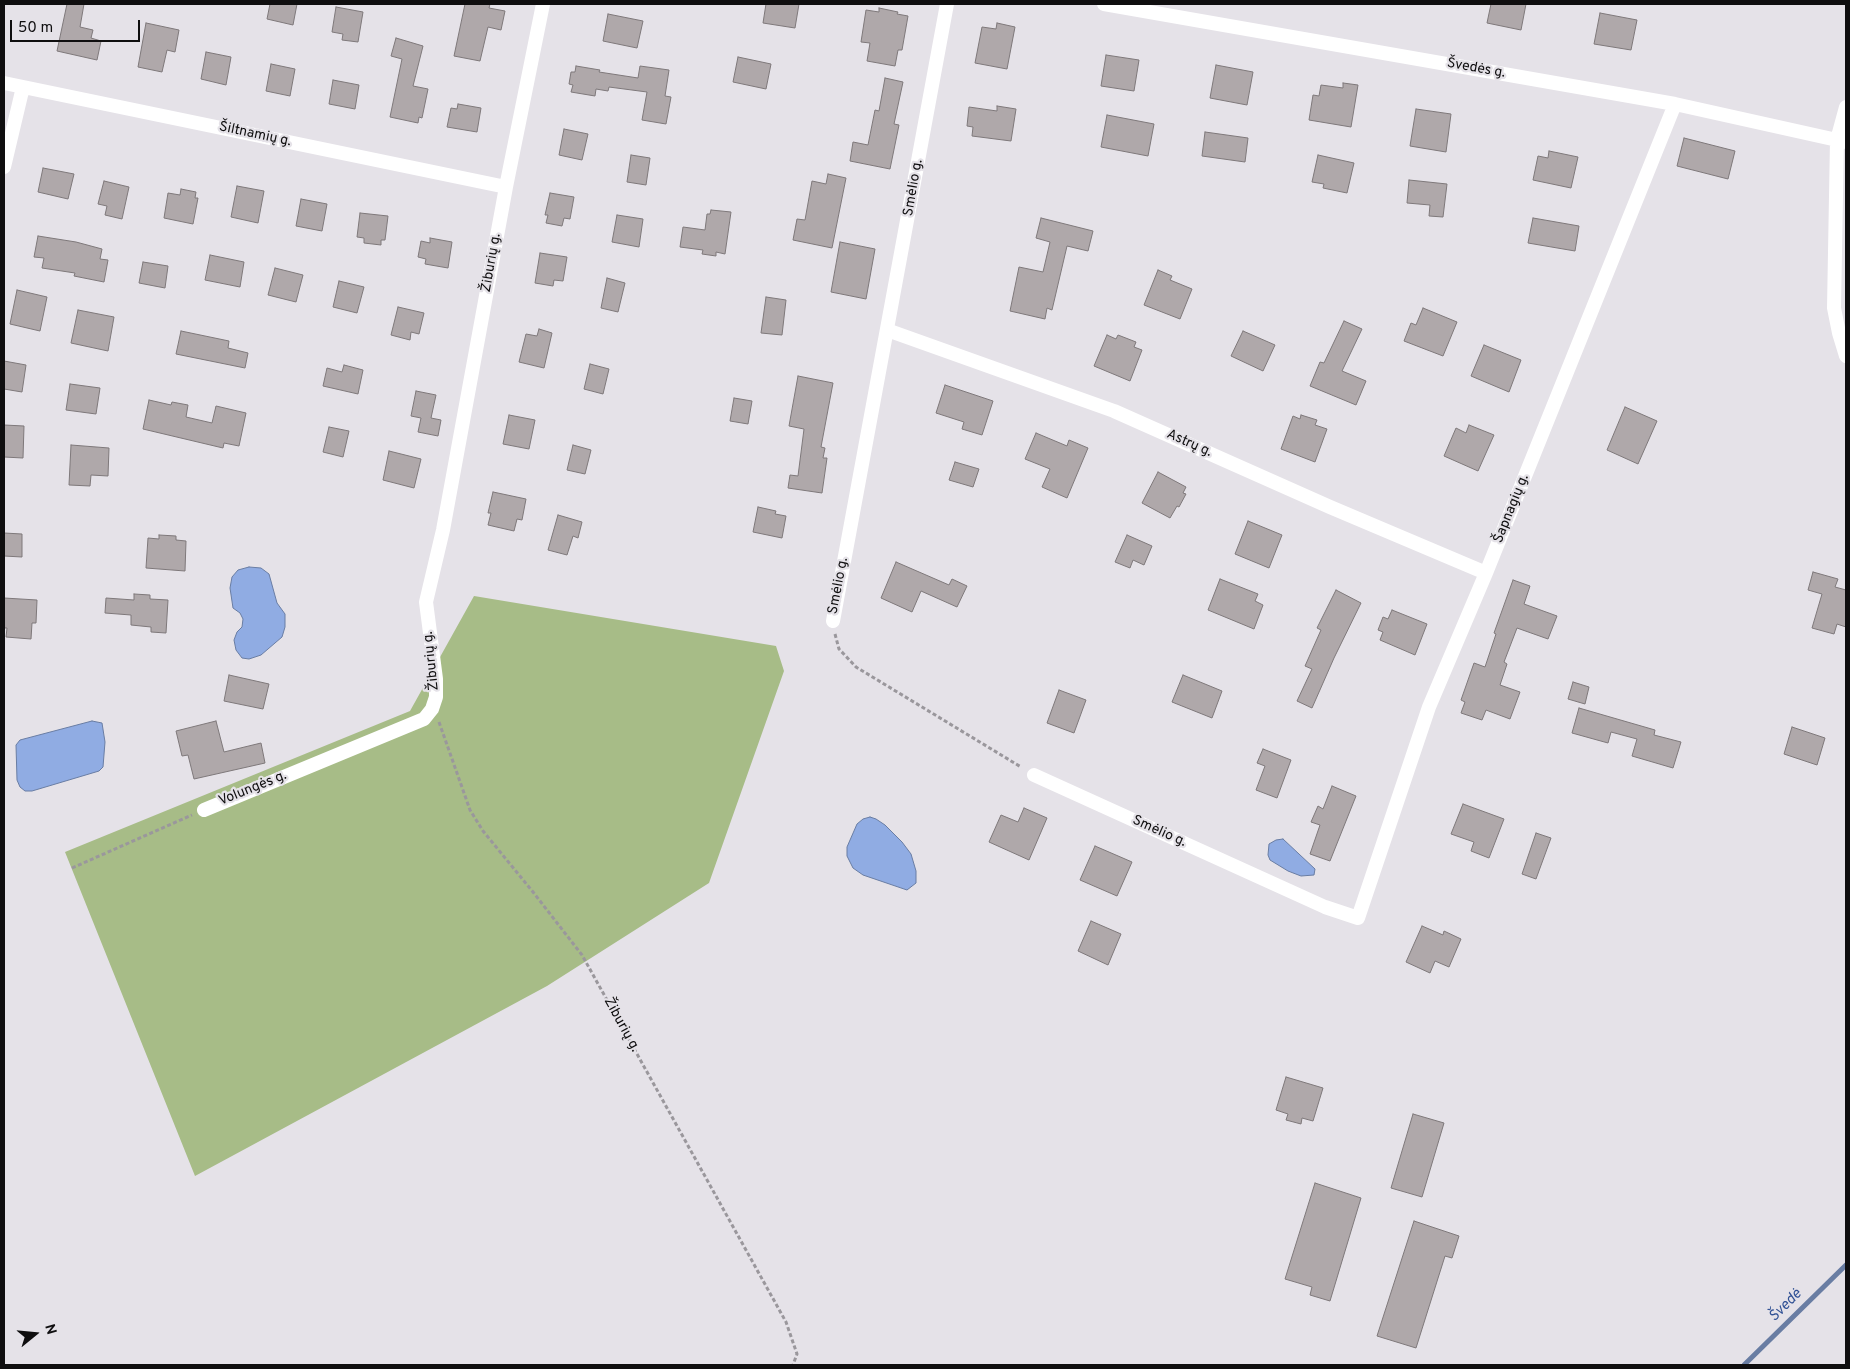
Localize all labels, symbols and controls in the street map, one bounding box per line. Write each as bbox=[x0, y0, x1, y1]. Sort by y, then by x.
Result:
scale bar bbox=[12, 10, 142, 42]
text: 50 m bbox=[18, 19, 53, 38]
street label: Švedės g. bbox=[1445, 56, 1507, 82]
street label: Šiltnamių g. bbox=[217, 119, 293, 151]
street label: Smėlio g. bbox=[901, 158, 927, 218]
street label: Žiburių g. bbox=[479, 232, 505, 294]
street label: Astrų g. bbox=[1164, 427, 1214, 461]
street label: Šapnagių g. bbox=[1491, 472, 1533, 546]
street label: Smėlio g. bbox=[825, 556, 853, 616]
street label: Žiburių g. bbox=[421, 630, 443, 692]
street label: Volungės g. bbox=[217, 768, 289, 810]
street label: Smėlio g. bbox=[1129, 813, 1189, 851]
street label: Žiburių g. bbox=[599, 995, 643, 1055]
water label: Švedė bbox=[1766, 1286, 1806, 1326]
north arrow bbox=[10, 1309, 60, 1359]
text: N bbox=[40, 1322, 59, 1337]

